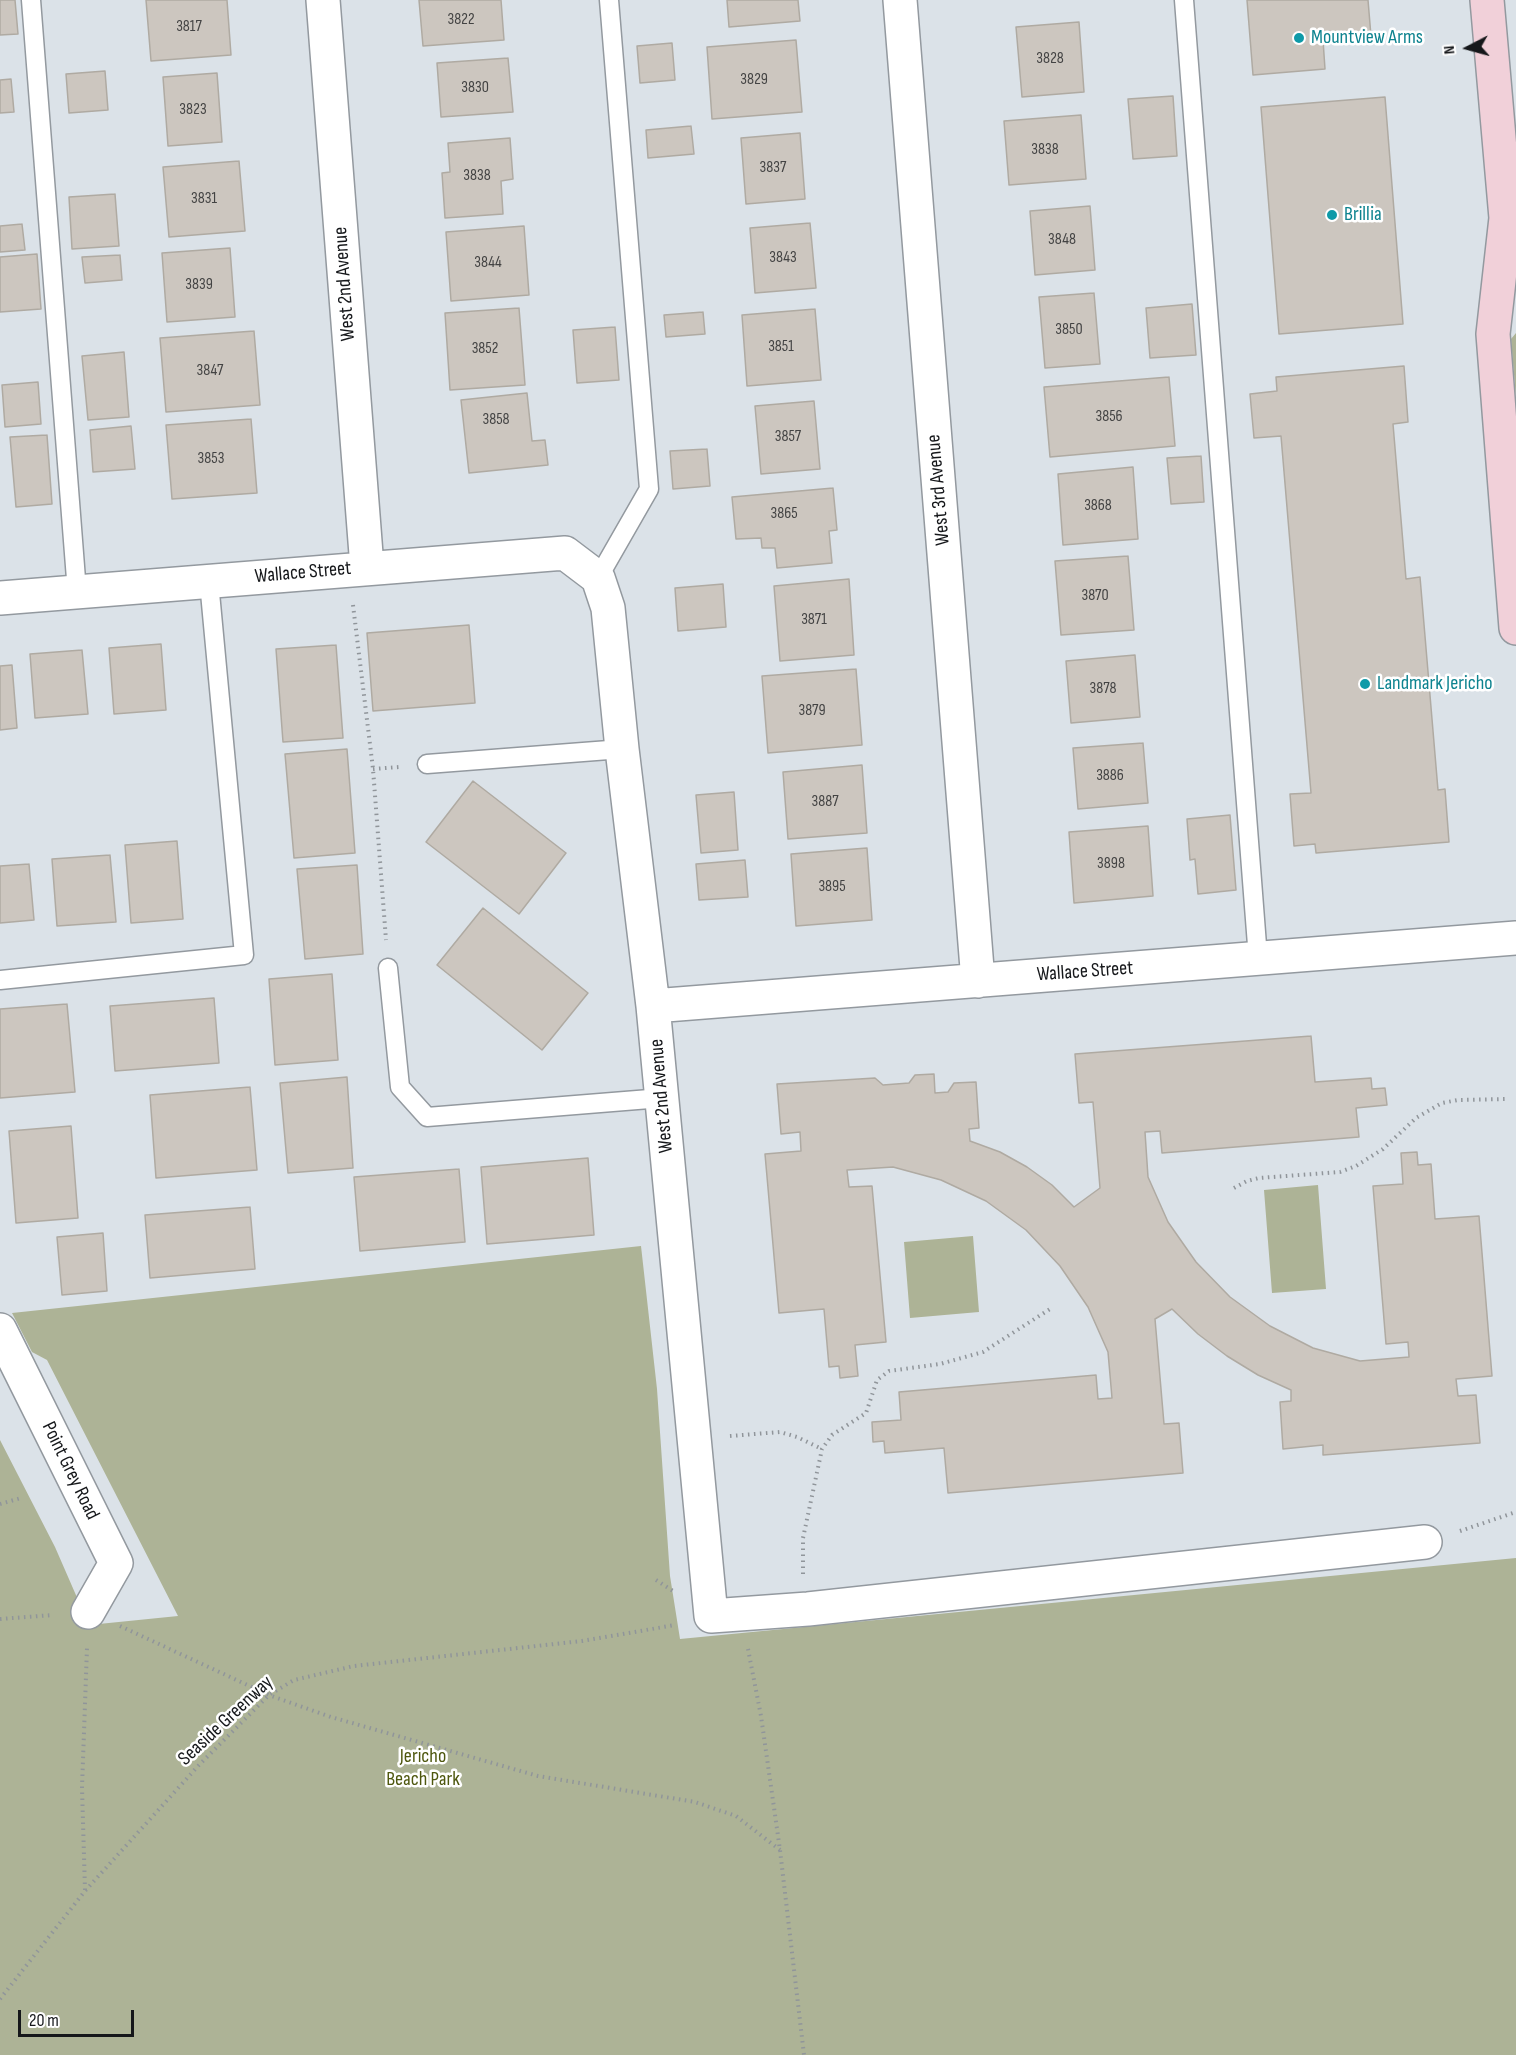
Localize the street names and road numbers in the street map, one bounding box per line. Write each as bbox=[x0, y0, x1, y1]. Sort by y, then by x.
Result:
street label: West 2nd Avenue bbox=[329, 226, 361, 342]
street label: West 3rd Avenue bbox=[922, 433, 956, 547]
street label: Wallace Street bbox=[254, 557, 352, 589]
street label: Wallace Street bbox=[1036, 957, 1134, 987]
street label: West 2nd Avenue bbox=[645, 1038, 679, 1154]
street label: Point Grey Road bbox=[36, 1418, 104, 1524]
street label: Seaside Greenway bbox=[174, 1671, 278, 1771]

